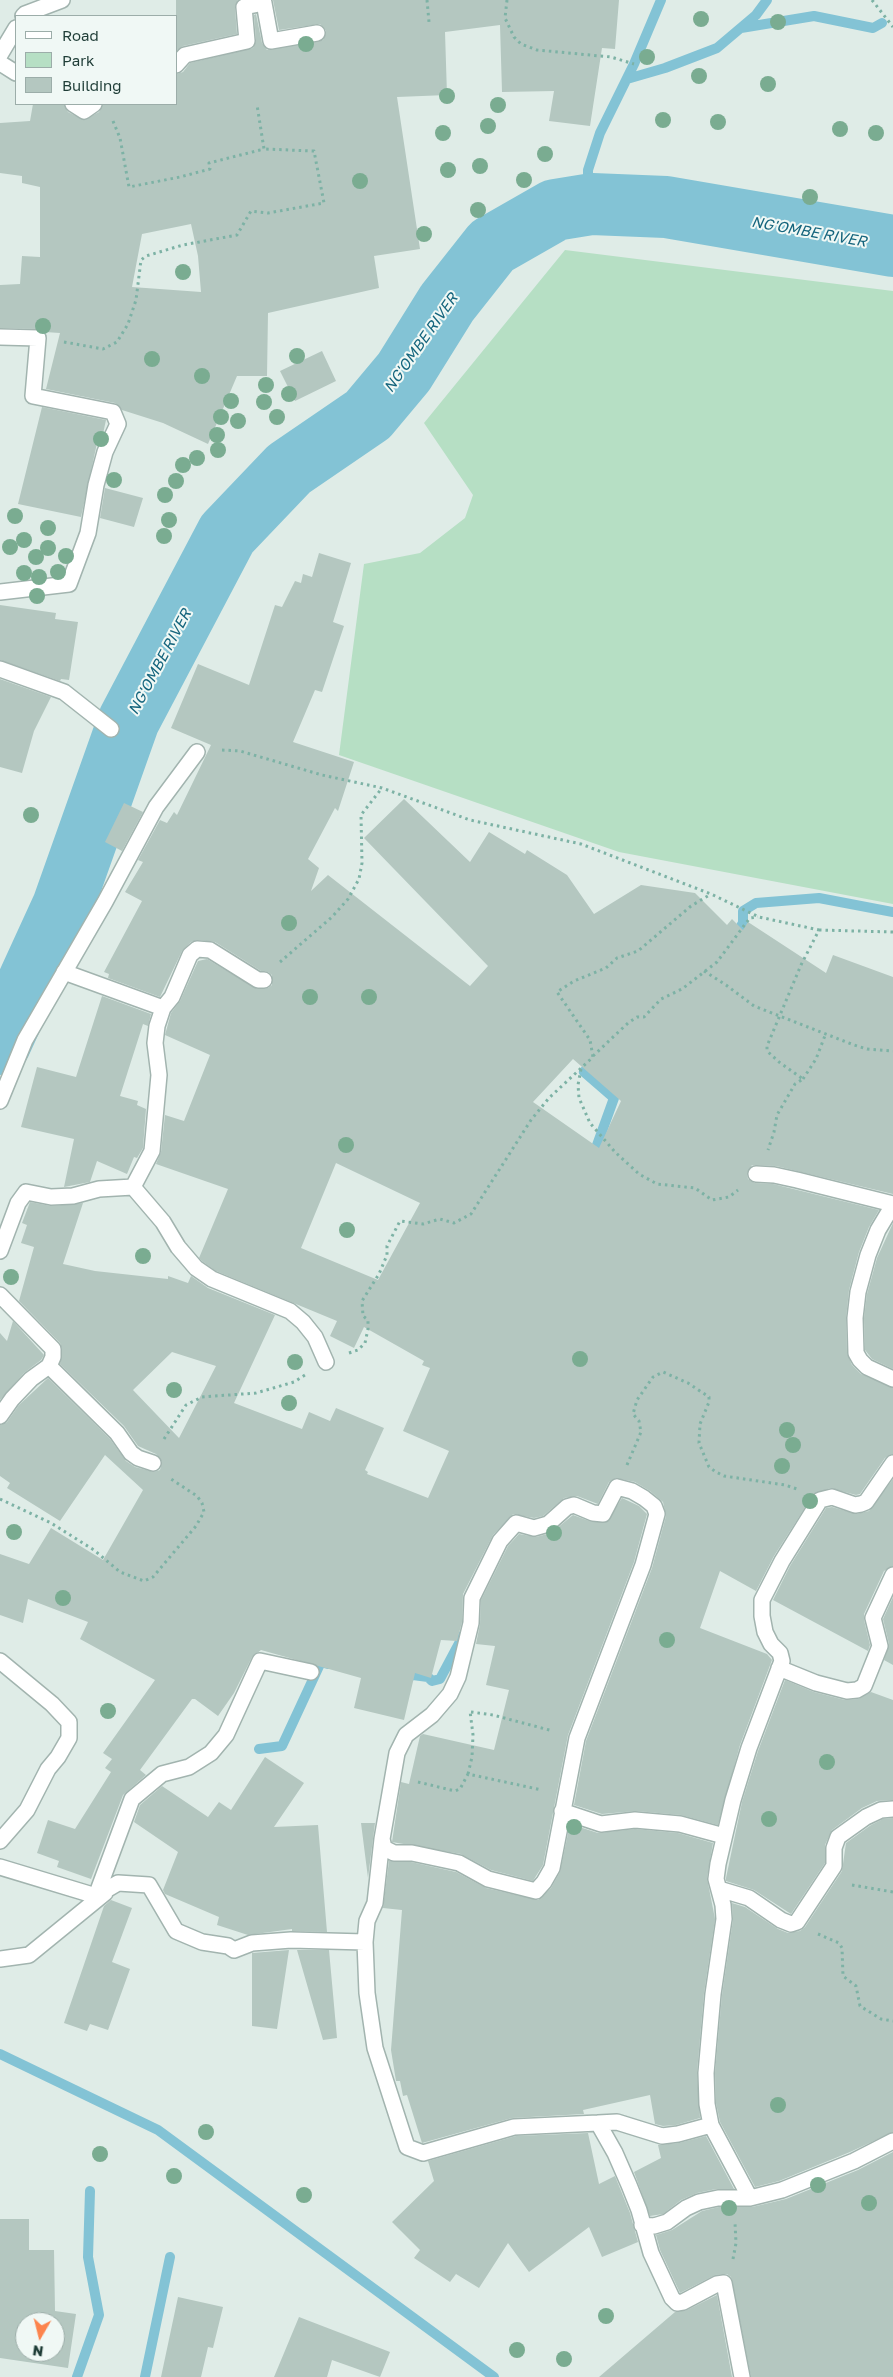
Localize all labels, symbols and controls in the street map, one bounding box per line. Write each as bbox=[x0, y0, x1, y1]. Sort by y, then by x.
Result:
legend bbox=[15, 15, 178, 105]
text: Road bbox=[62, 26, 99, 44]
text: Park bbox=[62, 51, 94, 69]
text: Building bbox=[62, 76, 122, 94]
water label: NG'OMBE RIVER bbox=[750, 213, 868, 251]
water label: NG'OMBE RIVER bbox=[380, 290, 462, 396]
water label: NG'OMBE RIVER bbox=[125, 606, 195, 718]
north arrow bbox=[15, 2312, 65, 2362]
text: N bbox=[32, 2342, 44, 2361]

